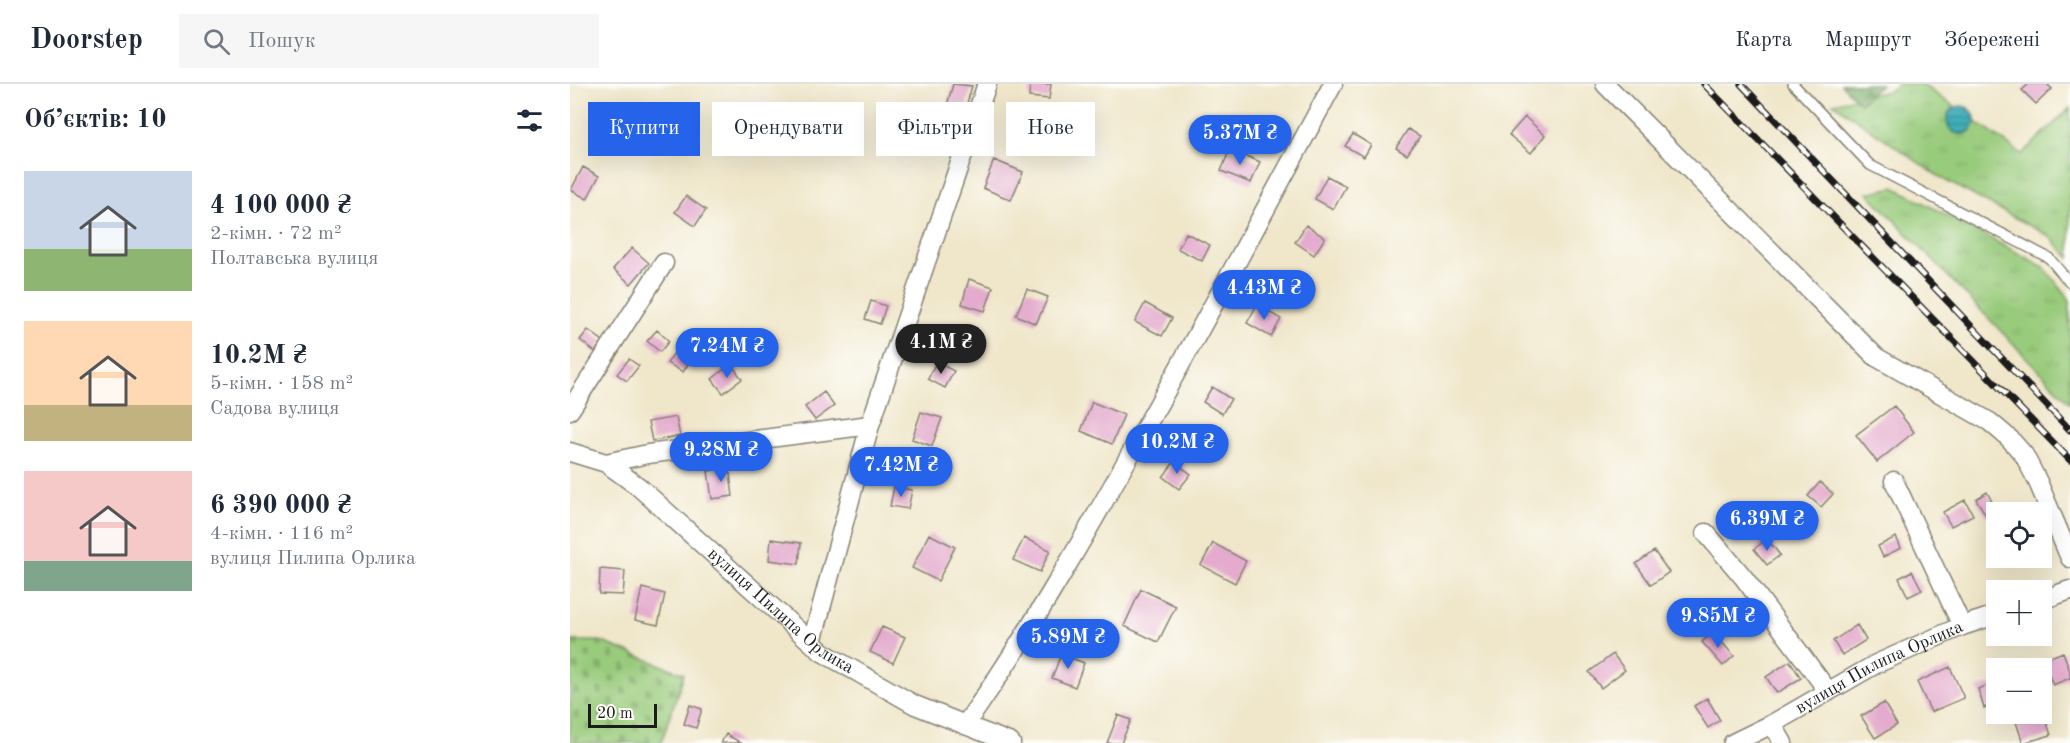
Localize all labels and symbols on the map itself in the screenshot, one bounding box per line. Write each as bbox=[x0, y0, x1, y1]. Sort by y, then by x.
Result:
pin: 5.37M ₴ bbox=[1185, 115, 1295, 166]
pin: 4.43M ₴ bbox=[1209, 270, 1319, 321]
pin: 4.1M ₴ bbox=[892, 324, 990, 375]
pin: 7.24M ₴ bbox=[672, 328, 782, 379]
pin: 10.2M ₴ bbox=[1122, 424, 1232, 475]
pin: 9.28M ₴ bbox=[666, 432, 776, 483]
pin: 7.42M ₴ bbox=[846, 447, 956, 498]
pin: 6.39M ₴ bbox=[1712, 501, 1822, 552]
street label: вулиця Пилипа Орлика bbox=[704, 545, 857, 677]
pin: 9.85M ₴ bbox=[1663, 598, 1773, 649]
street label: вулиця Пилипа Орлика bbox=[1793, 618, 1966, 717]
pin: 5.89M ₴ bbox=[1013, 619, 1123, 670]
scale bar bbox=[588, 701, 657, 728]

